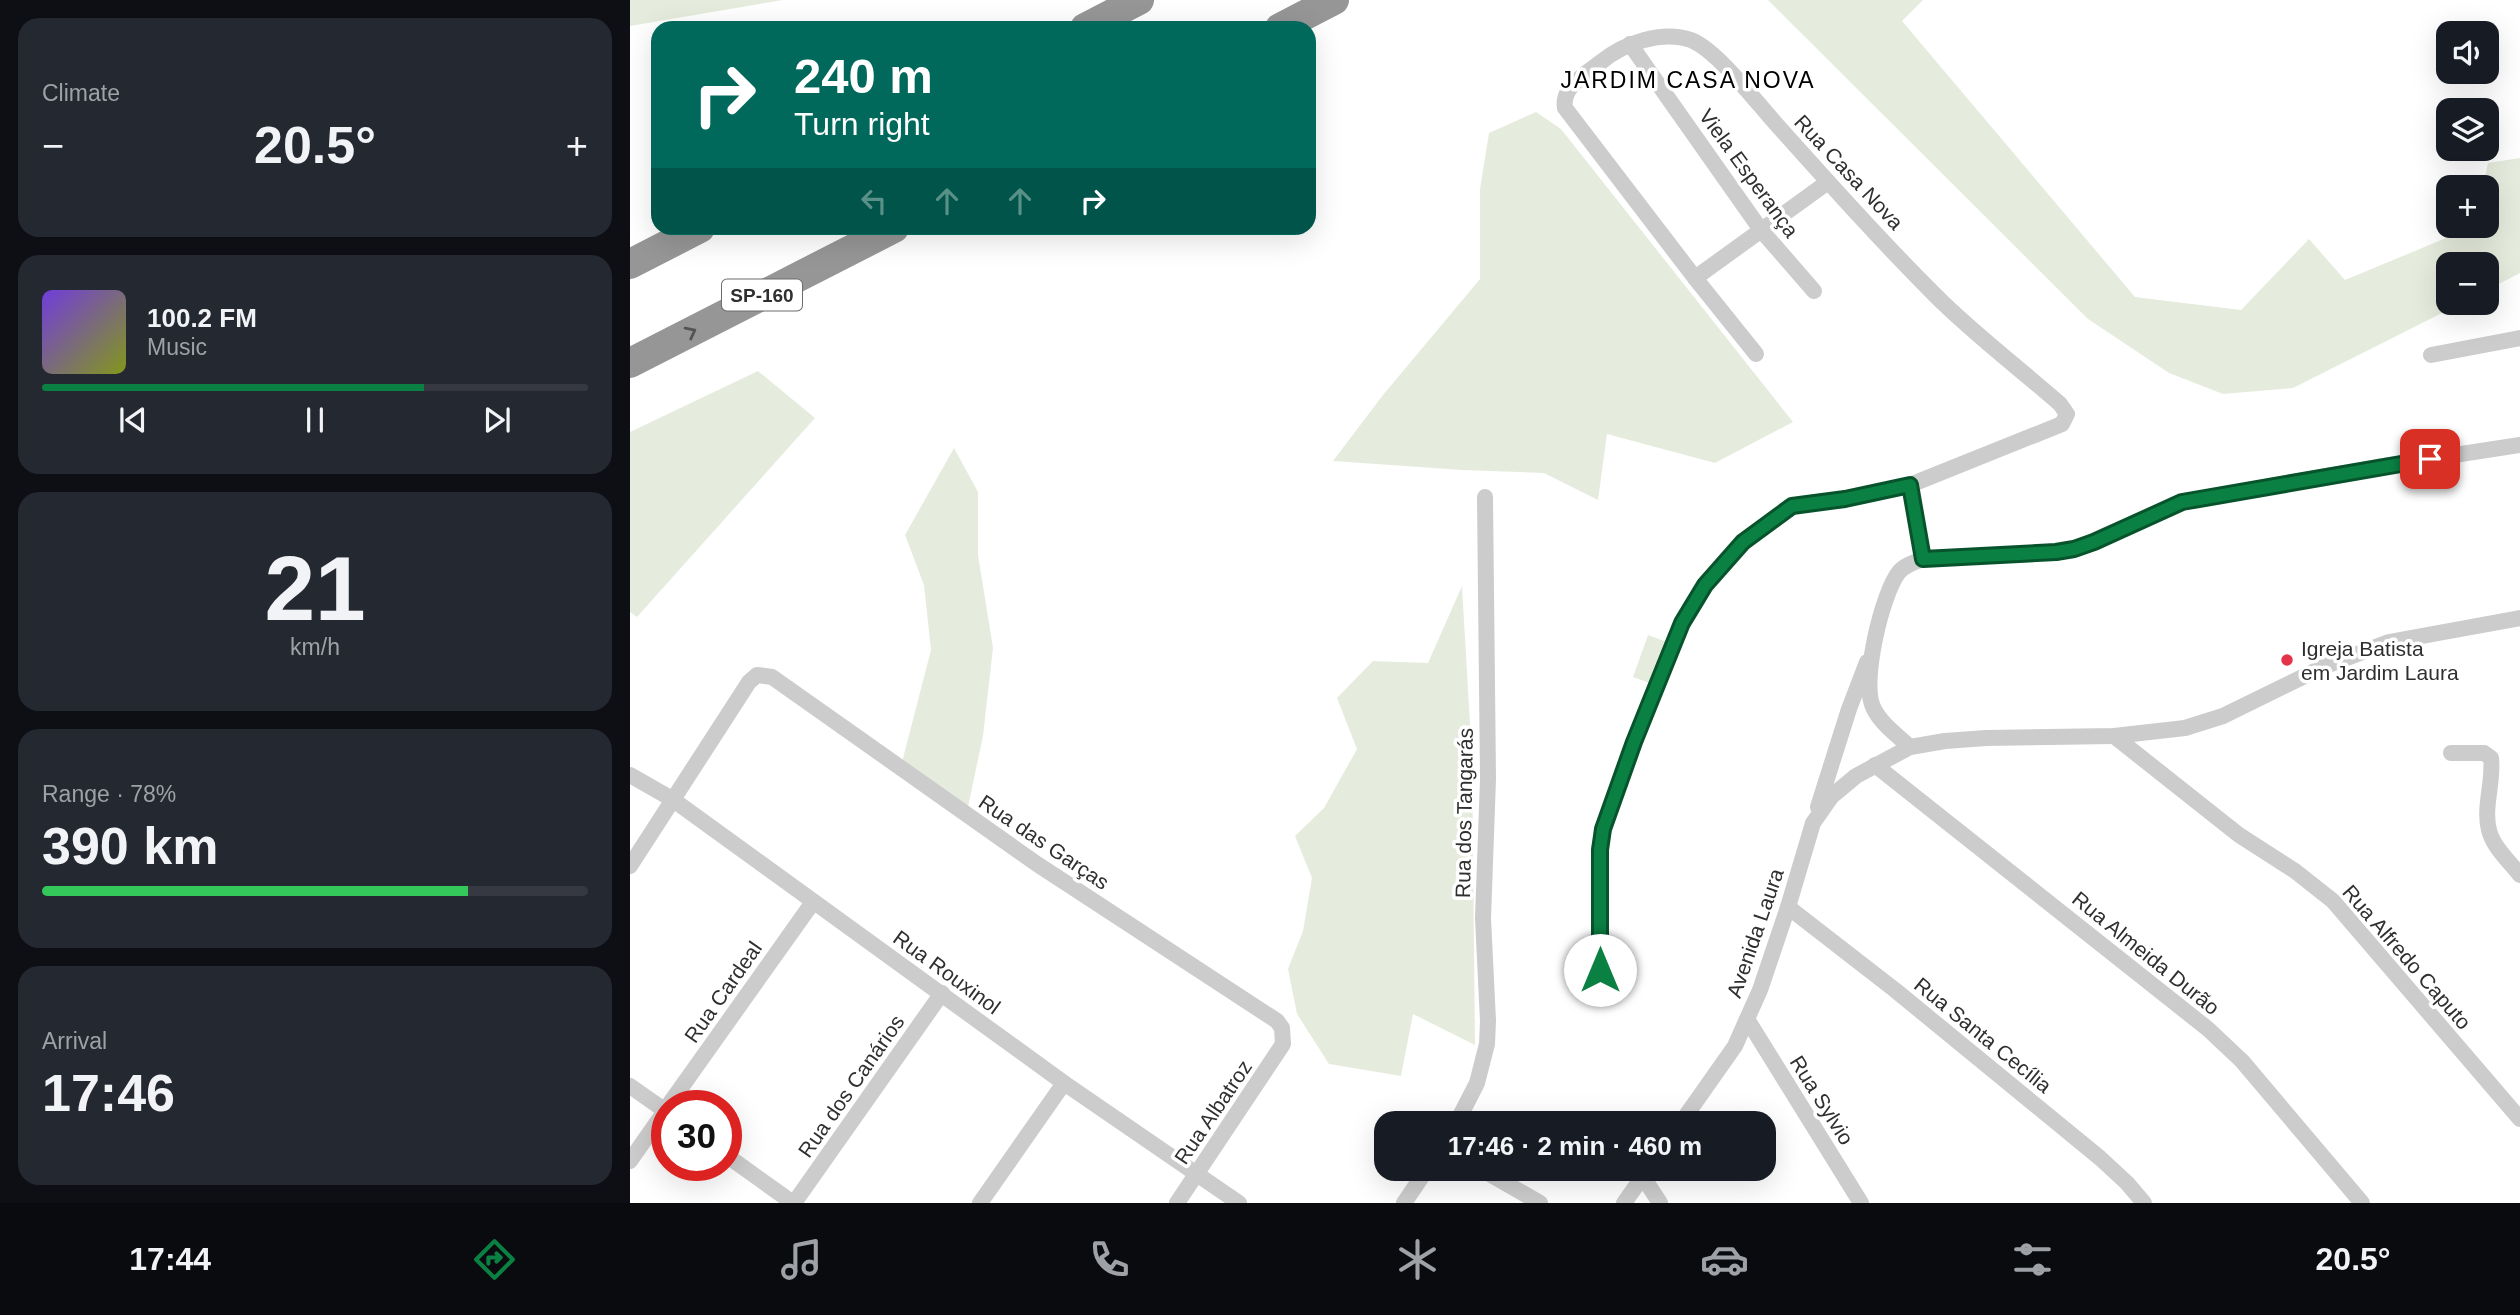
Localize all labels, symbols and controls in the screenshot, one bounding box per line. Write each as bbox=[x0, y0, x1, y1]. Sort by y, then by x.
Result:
map controls bbox=[2436, 21, 2499, 315]
button: sound bbox=[2436, 21, 2499, 84]
icon: right bbox=[679, 49, 770, 140]
text: 240 m bbox=[794, 49, 933, 103]
district label: JARDIM CASA NOVA bbox=[1560, 67, 1816, 93]
text: Climate bbox=[42, 80, 120, 106]
button: layers bbox=[2436, 98, 2499, 161]
street label: Viela Esperança bbox=[1695, 105, 1803, 242]
text: Turn right bbox=[794, 106, 930, 142]
street label: Rua Casa Nova bbox=[1790, 110, 1908, 234]
text: 20.5° bbox=[254, 116, 376, 174]
text: − bbox=[42, 125, 64, 167]
text: + bbox=[566, 125, 588, 167]
button: + bbox=[2436, 175, 2499, 238]
icon: left bbox=[855, 182, 893, 220]
icon: ahead bbox=[928, 182, 966, 220]
icon: ahead bbox=[1001, 182, 1039, 220]
icon: right bbox=[1074, 182, 1112, 220]
button: − bbox=[2436, 252, 2499, 315]
road number: SP-160 bbox=[722, 280, 802, 310]
text: 100.2 FM bbox=[147, 303, 257, 333]
one-way arrow bbox=[684, 327, 696, 341]
text: Music bbox=[147, 334, 207, 360]
icon: previous bbox=[114, 401, 152, 439]
icon: pause bbox=[296, 401, 334, 439]
icon: next bbox=[478, 401, 516, 439]
pin bbox=[2400, 429, 2460, 489]
icon: arrive bbox=[2411, 440, 2449, 478]
text: 21 bbox=[264, 538, 366, 639]
text: km/h bbox=[290, 634, 340, 660]
place label: Igreja Batista em Jardim Laura bbox=[2301, 637, 2459, 684]
marker: Igreja Batista em Jardim Laura bbox=[2279, 652, 2295, 668]
street label: Rua dos Tangarás bbox=[1451, 728, 1477, 898]
text: Range · 78% bbox=[42, 781, 176, 807]
street label: Rua das Garças bbox=[975, 790, 1113, 894]
text: 390 km bbox=[42, 817, 218, 875]
street label: Avenida Laura bbox=[1722, 865, 1788, 1001]
street label: Rua Alfredo Caputo bbox=[2338, 880, 2476, 1034]
street label: Rua Almeida Durão bbox=[2068, 887, 2224, 1019]
street label: Rua Rouxinol bbox=[889, 926, 1005, 1018]
position arrow bbox=[1563, 933, 1637, 1007]
street label: Rua Cardeal bbox=[680, 937, 766, 1047]
street label: Rua Santa Cecília bbox=[1910, 973, 2056, 1097]
street label: Rua dos Canários bbox=[793, 1011, 909, 1161]
text: Arrival bbox=[42, 1028, 107, 1054]
street label: Rua Sylvio bbox=[1786, 1051, 1858, 1149]
street label: Rua Albatroz bbox=[1170, 1056, 1256, 1168]
text: 17:46 bbox=[42, 1064, 175, 1122]
speed limit sign: 30 bbox=[651, 1090, 742, 1181]
text: 17:46 · 2 min · 460 m bbox=[1448, 1131, 1702, 1161]
icon: directions bbox=[470, 1235, 519, 1284]
icon: music bbox=[777, 1235, 826, 1284]
icon: phone bbox=[1085, 1235, 1134, 1284]
icon: climate bbox=[1393, 1235, 1442, 1284]
icon: car bbox=[1700, 1235, 1749, 1284]
icon: filters bbox=[2008, 1235, 2057, 1284]
text: 17:44 bbox=[129, 1241, 211, 1277]
text: 20.5° bbox=[2316, 1241, 2391, 1277]

